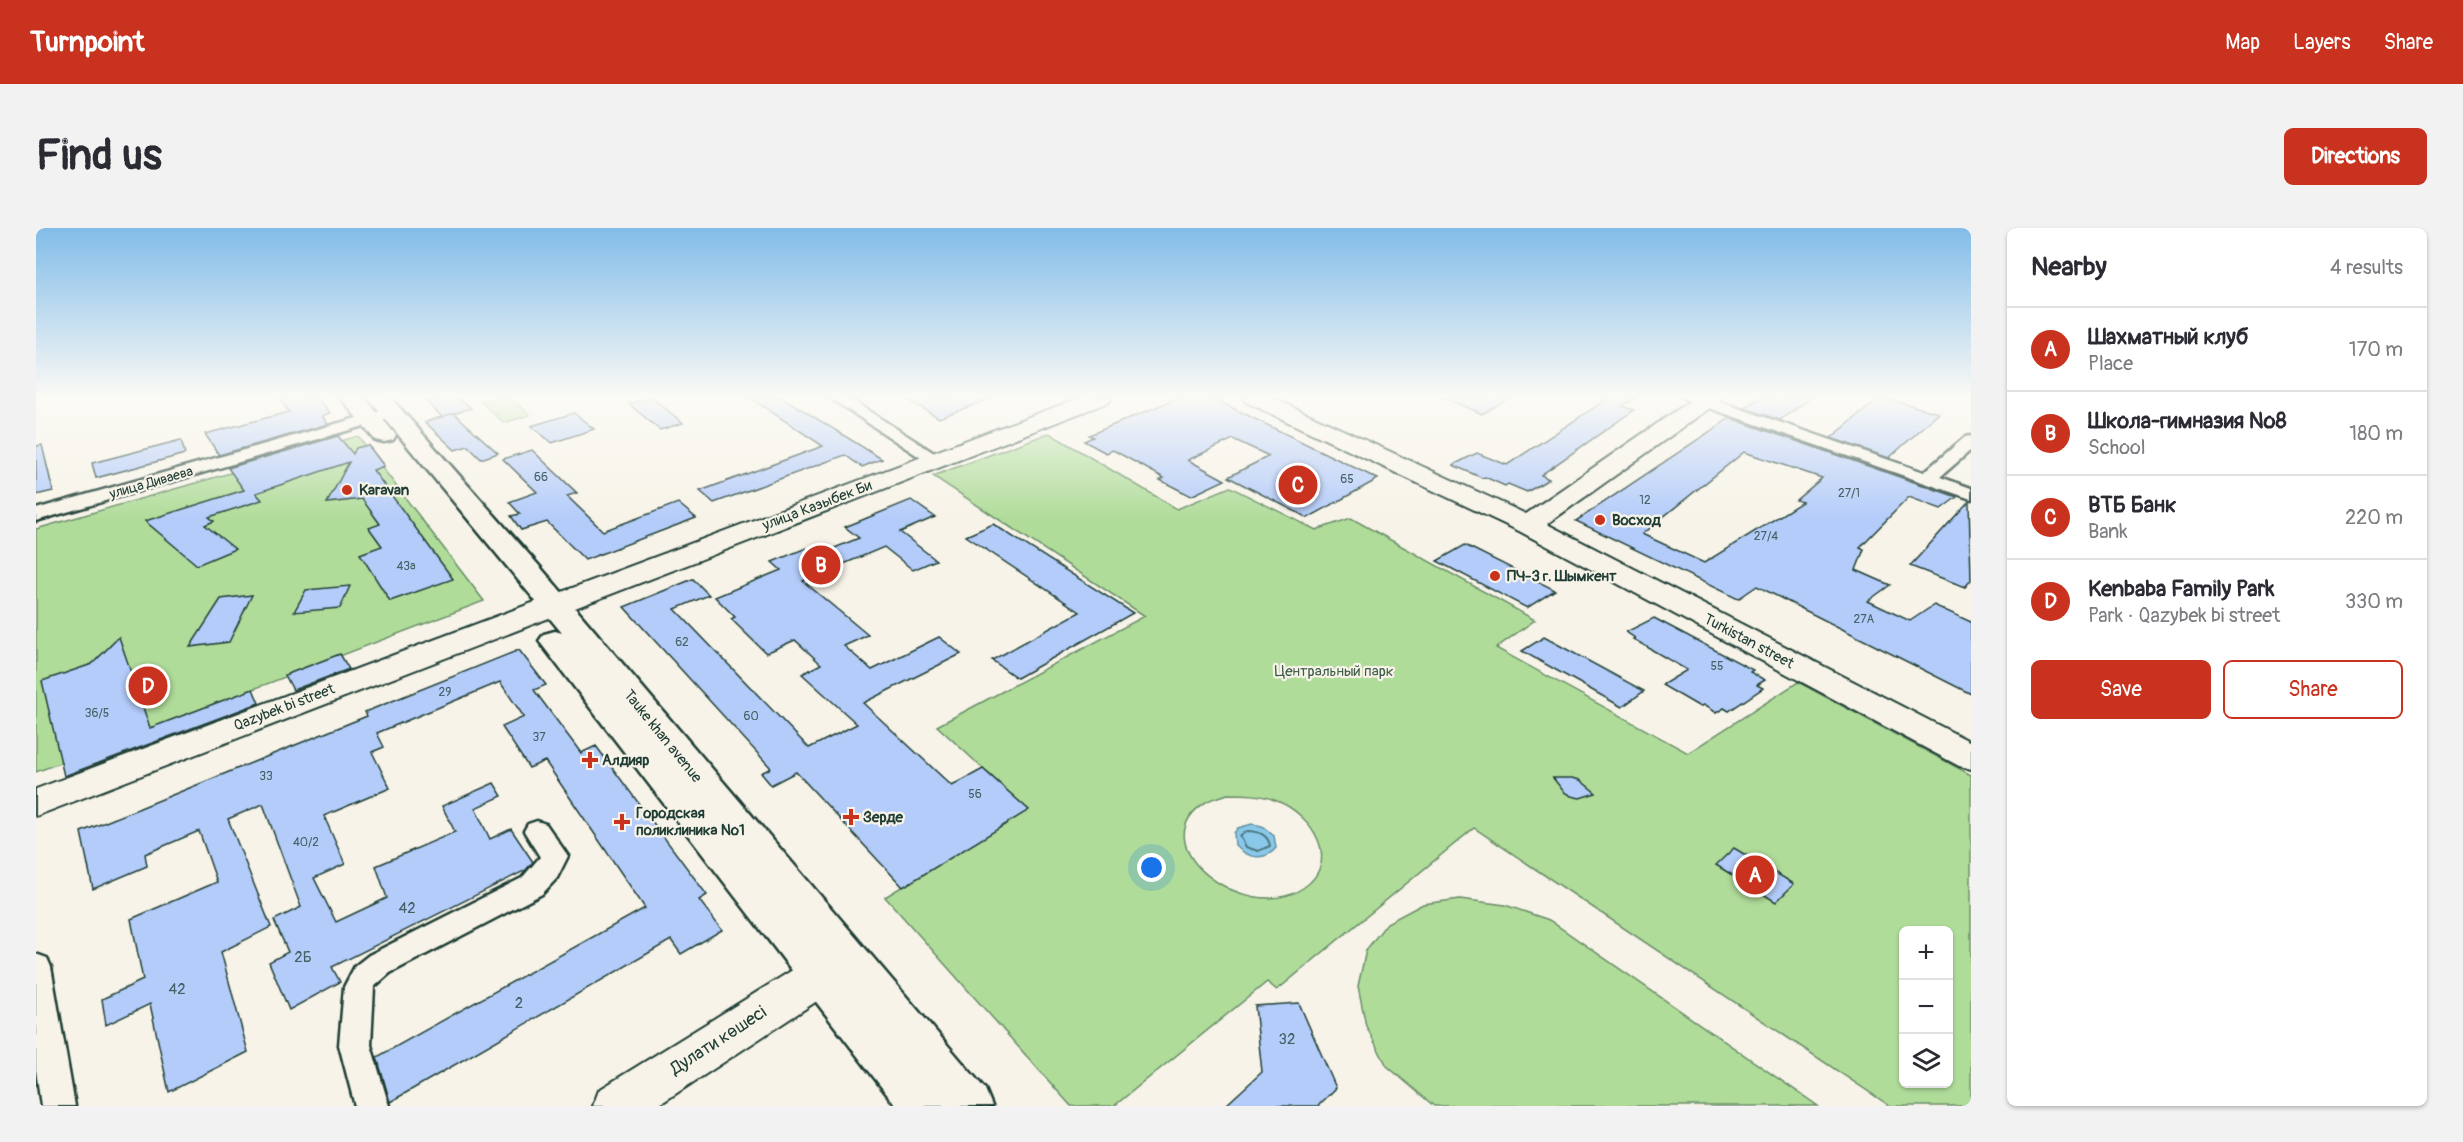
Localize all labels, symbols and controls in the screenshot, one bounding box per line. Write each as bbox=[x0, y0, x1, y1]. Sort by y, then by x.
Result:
text: Turnpoint bbox=[30, 25, 144, 60]
text: Map bbox=[2225, 29, 2260, 56]
text: Layers bbox=[2293, 29, 2351, 56]
text: Share bbox=[2384, 29, 2433, 56]
button: Directions bbox=[2284, 128, 2427, 185]
text: Find us bbox=[36, 130, 162, 182]
text: Nearby bbox=[2031, 251, 2107, 283]
text: 4 results bbox=[2330, 255, 2403, 280]
text: Шахматный клуб bbox=[2088, 323, 2248, 351]
text: A bbox=[2044, 337, 2057, 362]
text: 170 m bbox=[2349, 337, 2403, 362]
text: Place bbox=[2088, 351, 2133, 376]
text: Школа-гимназия №8 bbox=[2088, 407, 2287, 435]
text: B bbox=[2045, 421, 2056, 446]
text: 180 m bbox=[2349, 421, 2403, 446]
text: School bbox=[2088, 435, 2145, 460]
street label: улица Диваева bbox=[106, 462, 195, 503]
pin: C bbox=[1278, 462, 1318, 508]
house number: 66 bbox=[534, 470, 548, 485]
house number: 65 bbox=[1340, 472, 1354, 487]
street label: улица Казыбек Би bbox=[759, 476, 875, 535]
place label: Karavan bbox=[359, 481, 410, 500]
marker: Karavan bbox=[340, 483, 354, 497]
house number: 27/1 bbox=[1838, 486, 1860, 501]
text: ВТБ Банк bbox=[2088, 491, 2176, 519]
house number: 12 bbox=[1639, 493, 1651, 508]
text: C bbox=[2044, 505, 2057, 530]
text: 220 m bbox=[2345, 505, 2403, 530]
place label: Восход bbox=[1612, 511, 1662, 530]
marker: Восход bbox=[1593, 513, 1607, 527]
text: Bank bbox=[2088, 519, 2128, 544]
house number: 27/4 bbox=[1754, 529, 1778, 544]
pin: B bbox=[802, 542, 840, 588]
house number: 43а bbox=[396, 559, 416, 574]
place label: ПЧ-3 г. Шымкент bbox=[1507, 567, 1617, 586]
marker: ПЧ-3 г. Шымкент bbox=[1488, 569, 1502, 583]
text: Kenbaba Family Park bbox=[2088, 575, 2275, 603]
text: D bbox=[2044, 589, 2057, 614]
text: 330 m bbox=[2345, 589, 2403, 614]
text: Park · Qazybek bi street bbox=[2088, 603, 2280, 628]
street label: Turkistan street bbox=[1700, 610, 1798, 674]
house number: 27А bbox=[1854, 612, 1875, 627]
house number: 62 bbox=[675, 635, 689, 650]
house number: 55 bbox=[1710, 659, 1724, 674]
button: Save bbox=[2031, 660, 2211, 719]
button: Share bbox=[2223, 660, 2403, 719]
park label: Центральный парк bbox=[1275, 662, 1394, 681]
pin: D bbox=[128, 664, 168, 708]
street label: Qazybek bi street bbox=[231, 679, 338, 735]
house number: 29 bbox=[439, 685, 451, 700]
street label: Tauke khan avenue bbox=[619, 686, 706, 787]
house number: 36/5 bbox=[85, 706, 109, 721]
house number: 60 bbox=[743, 709, 759, 724]
house number: 37 bbox=[532, 730, 546, 745]
place label: Алдияр bbox=[602, 751, 649, 770]
marker: Алдияр bbox=[583, 753, 597, 767]
house number: 33 bbox=[259, 769, 273, 784]
house number: 56 bbox=[968, 787, 982, 802]
place label: Городская поликлиника №1 bbox=[636, 804, 745, 840]
place label: Зерде bbox=[863, 808, 903, 827]
marker: Зерде bbox=[844, 810, 858, 824]
marker: Городская поликлиника №1 bbox=[613, 813, 631, 831]
house number: 40/2 bbox=[293, 835, 319, 850]
pin: A bbox=[1736, 852, 1774, 898]
your location bbox=[1137, 853, 1166, 882]
house number: 42 bbox=[398, 899, 416, 918]
map controls bbox=[1899, 926, 1953, 1088]
button: + bbox=[1899, 926, 1953, 980]
house number: 2Б bbox=[294, 948, 312, 967]
house number: 42 bbox=[168, 980, 186, 999]
button: − bbox=[1899, 980, 1953, 1034]
house number: 2 bbox=[515, 994, 523, 1013]
street label: Дулати көшесі bbox=[665, 1001, 771, 1081]
house number: 32 bbox=[1279, 1030, 1295, 1049]
button: layers bbox=[1899, 1034, 1953, 1088]

